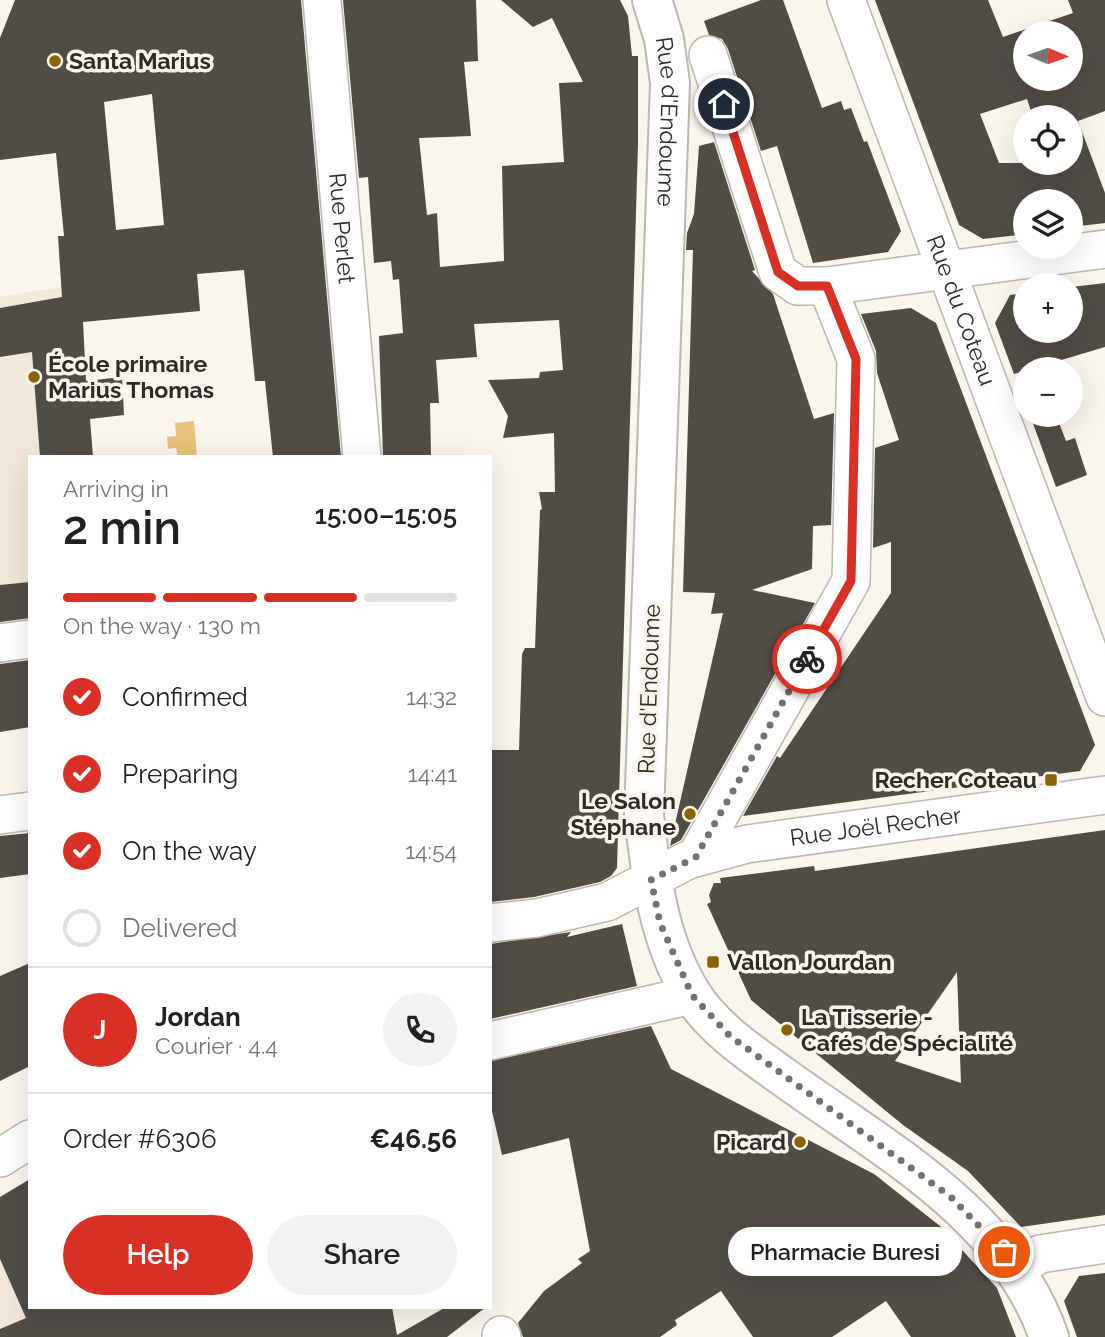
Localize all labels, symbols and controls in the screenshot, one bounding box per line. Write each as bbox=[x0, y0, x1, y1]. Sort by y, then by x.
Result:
north arrow bbox=[1013, 21, 1083, 91]
map controls bbox=[1013, 21, 1083, 427]
street label: Rue d'Endoume bbox=[651, 35, 684, 207]
place label: Santa Marius bbox=[69, 47, 211, 74]
marker: Santa Marius bbox=[47, 53, 63, 69]
pin bbox=[694, 74, 754, 134]
icon: home bbox=[705, 85, 743, 123]
button: locate bbox=[1013, 105, 1083, 175]
street label: Rue Perlet bbox=[324, 172, 361, 285]
button: layers bbox=[1013, 189, 1083, 259]
street label: Rue du Coteau bbox=[922, 231, 1002, 389]
button: + bbox=[1013, 273, 1083, 343]
place label: École primaire Marius Thomas bbox=[48, 350, 214, 403]
button: − bbox=[1013, 357, 1083, 427]
marker: École primaire Marius Thomas bbox=[26, 369, 42, 385]
text: Arriving in bbox=[63, 475, 169, 502]
text: 15:00–15:05 bbox=[315, 500, 457, 530]
text: 2 min bbox=[63, 501, 181, 555]
street label: Rue d'Endoume bbox=[632, 603, 665, 775]
text: On the way · 130 m bbox=[63, 612, 261, 639]
courier bbox=[772, 624, 842, 694]
icon: bike bbox=[788, 640, 826, 678]
icon: check bbox=[63, 678, 101, 716]
text: Confirmed bbox=[122, 682, 248, 712]
text: 14:32 bbox=[406, 683, 457, 710]
icon: check bbox=[63, 755, 101, 793]
text: Preparing bbox=[122, 759, 238, 789]
text: 14:41 bbox=[408, 760, 457, 787]
place label: Recher Coteau bbox=[874, 766, 1037, 793]
marker: Recher Coteau bbox=[1043, 772, 1059, 788]
place label: Le Salon Stéphane bbox=[570, 787, 676, 840]
street label: Rue Joël Recher bbox=[788, 801, 963, 851]
marker: Le Salon Stéphane bbox=[682, 806, 698, 822]
icon: check bbox=[63, 832, 101, 870]
text: On the way bbox=[122, 836, 257, 866]
text: 14:54 bbox=[405, 837, 457, 864]
text: Delivered bbox=[122, 913, 237, 943]
place label: Vallon Jourdan bbox=[727, 948, 892, 975]
marker: Vallon Jourdan bbox=[705, 954, 721, 970]
button: phone bbox=[383, 993, 457, 1067]
text: Jordan bbox=[155, 1002, 241, 1032]
place label: La Tisserie - Cafés de Spécialité bbox=[801, 1003, 1013, 1056]
text: J bbox=[94, 1015, 106, 1045]
marker: La Tisserie - Cafés de Spécialité bbox=[779, 1022, 795, 1038]
text: Courier · 4.4 bbox=[155, 1032, 278, 1059]
text: Order #6306 bbox=[63, 1124, 217, 1154]
text: €46.56 bbox=[370, 1124, 457, 1154]
place label: Picard bbox=[716, 1128, 786, 1155]
marker: Picard bbox=[792, 1134, 808, 1150]
button: Help bbox=[63, 1215, 253, 1295]
button: Share bbox=[267, 1215, 457, 1295]
pin bbox=[974, 1222, 1034, 1282]
callout: Pharmacie Buresi bbox=[727, 1228, 962, 1276]
icon: bag bbox=[985, 1233, 1023, 1271]
text: Pharmacie Buresi bbox=[750, 1238, 940, 1265]

